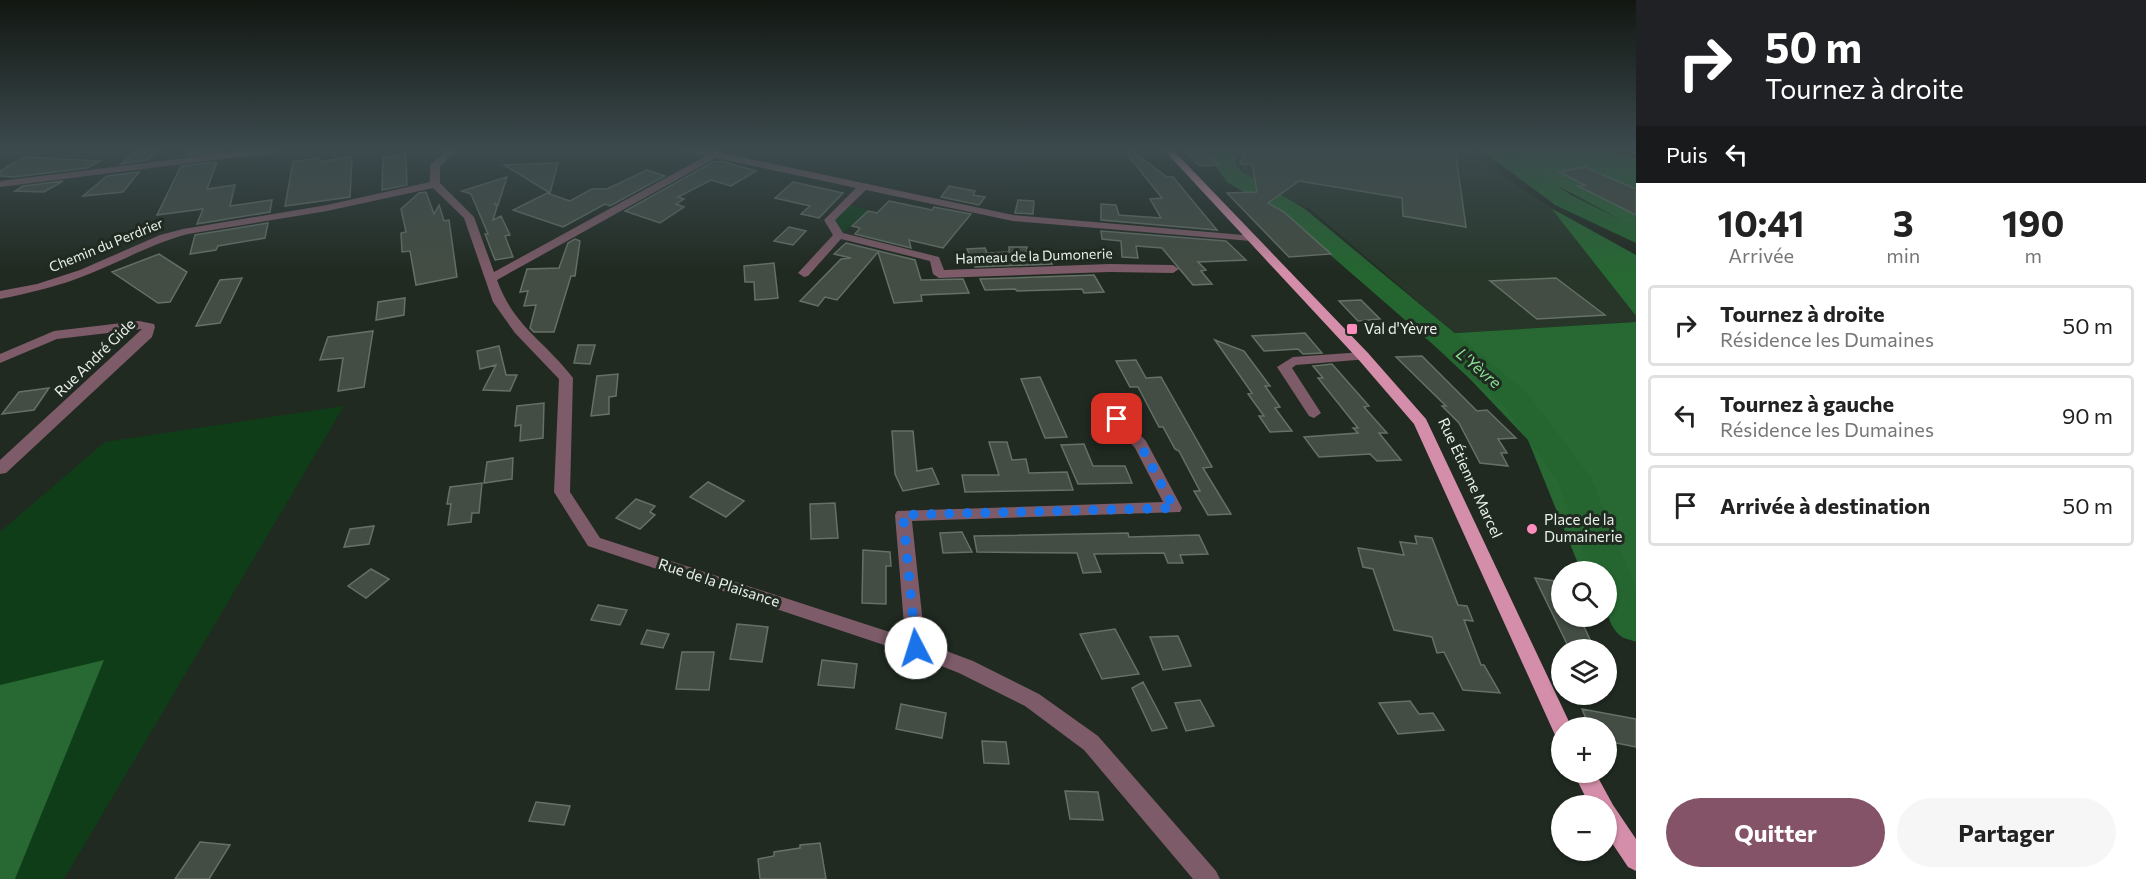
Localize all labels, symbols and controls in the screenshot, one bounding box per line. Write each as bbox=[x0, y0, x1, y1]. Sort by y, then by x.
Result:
text: 50 m bbox=[1765, 20, 1862, 72]
icon: right bbox=[1666, 24, 1744, 102]
text: Tournez à droite bbox=[1765, 72, 1964, 105]
icon: left bbox=[1720, 138, 1753, 171]
text: Puis bbox=[1666, 141, 1708, 168]
text: 10:41 bbox=[1718, 200, 1805, 244]
text: 3 bbox=[1893, 200, 1914, 244]
text: 190 bbox=[2002, 200, 2064, 244]
street label: Chemin du Perdrier bbox=[46, 214, 166, 275]
text: Arrivée bbox=[1728, 243, 1794, 267]
text: min bbox=[1886, 243, 1920, 267]
text: m bbox=[2024, 243, 2042, 267]
street label: Hameau de la Dumonerie bbox=[955, 244, 1113, 267]
text: Tournez à droite bbox=[1720, 300, 1885, 327]
icon: right bbox=[1669, 309, 1702, 342]
text: 50 m bbox=[2063, 312, 2113, 339]
street label: Rue André Gide bbox=[50, 314, 138, 400]
place label: Val d'Yèvre bbox=[1364, 319, 1437, 337]
marker: Val d'Yèvre bbox=[1345, 322, 1359, 336]
text: Résidence les Dumaines bbox=[1720, 327, 1934, 351]
water label: L'Yèvre bbox=[1453, 343, 1506, 392]
text: Tournez à gauche bbox=[1720, 390, 1894, 417]
pin bbox=[1091, 393, 1142, 444]
icon: left bbox=[1669, 399, 1702, 432]
icon: arrive bbox=[1100, 402, 1133, 435]
text: 90 m bbox=[2062, 402, 2113, 429]
street label: Rue Étienne Marcel bbox=[1435, 414, 1508, 541]
text: Résidence les Dumaines bbox=[1720, 417, 1934, 441]
icon: arrive bbox=[1669, 489, 1702, 522]
text: Arrivée à destination bbox=[1720, 492, 1930, 519]
text: 50 m bbox=[2063, 492, 2113, 519]
place label: Place de la Dumainerie bbox=[1544, 510, 1623, 545]
marker: Place de la Dumainerie bbox=[1525, 522, 1539, 536]
street label: Rue de la Plaisance bbox=[656, 554, 782, 610]
map controls bbox=[1551, 561, 1617, 861]
button: search bbox=[1551, 561, 1617, 627]
position arrow bbox=[884, 616, 948, 680]
button: layers bbox=[1551, 639, 1617, 705]
button: + bbox=[1551, 717, 1617, 783]
button: − bbox=[1551, 795, 1617, 861]
button: Quitter bbox=[1666, 798, 1885, 867]
button: Partager bbox=[1897, 798, 2116, 867]

